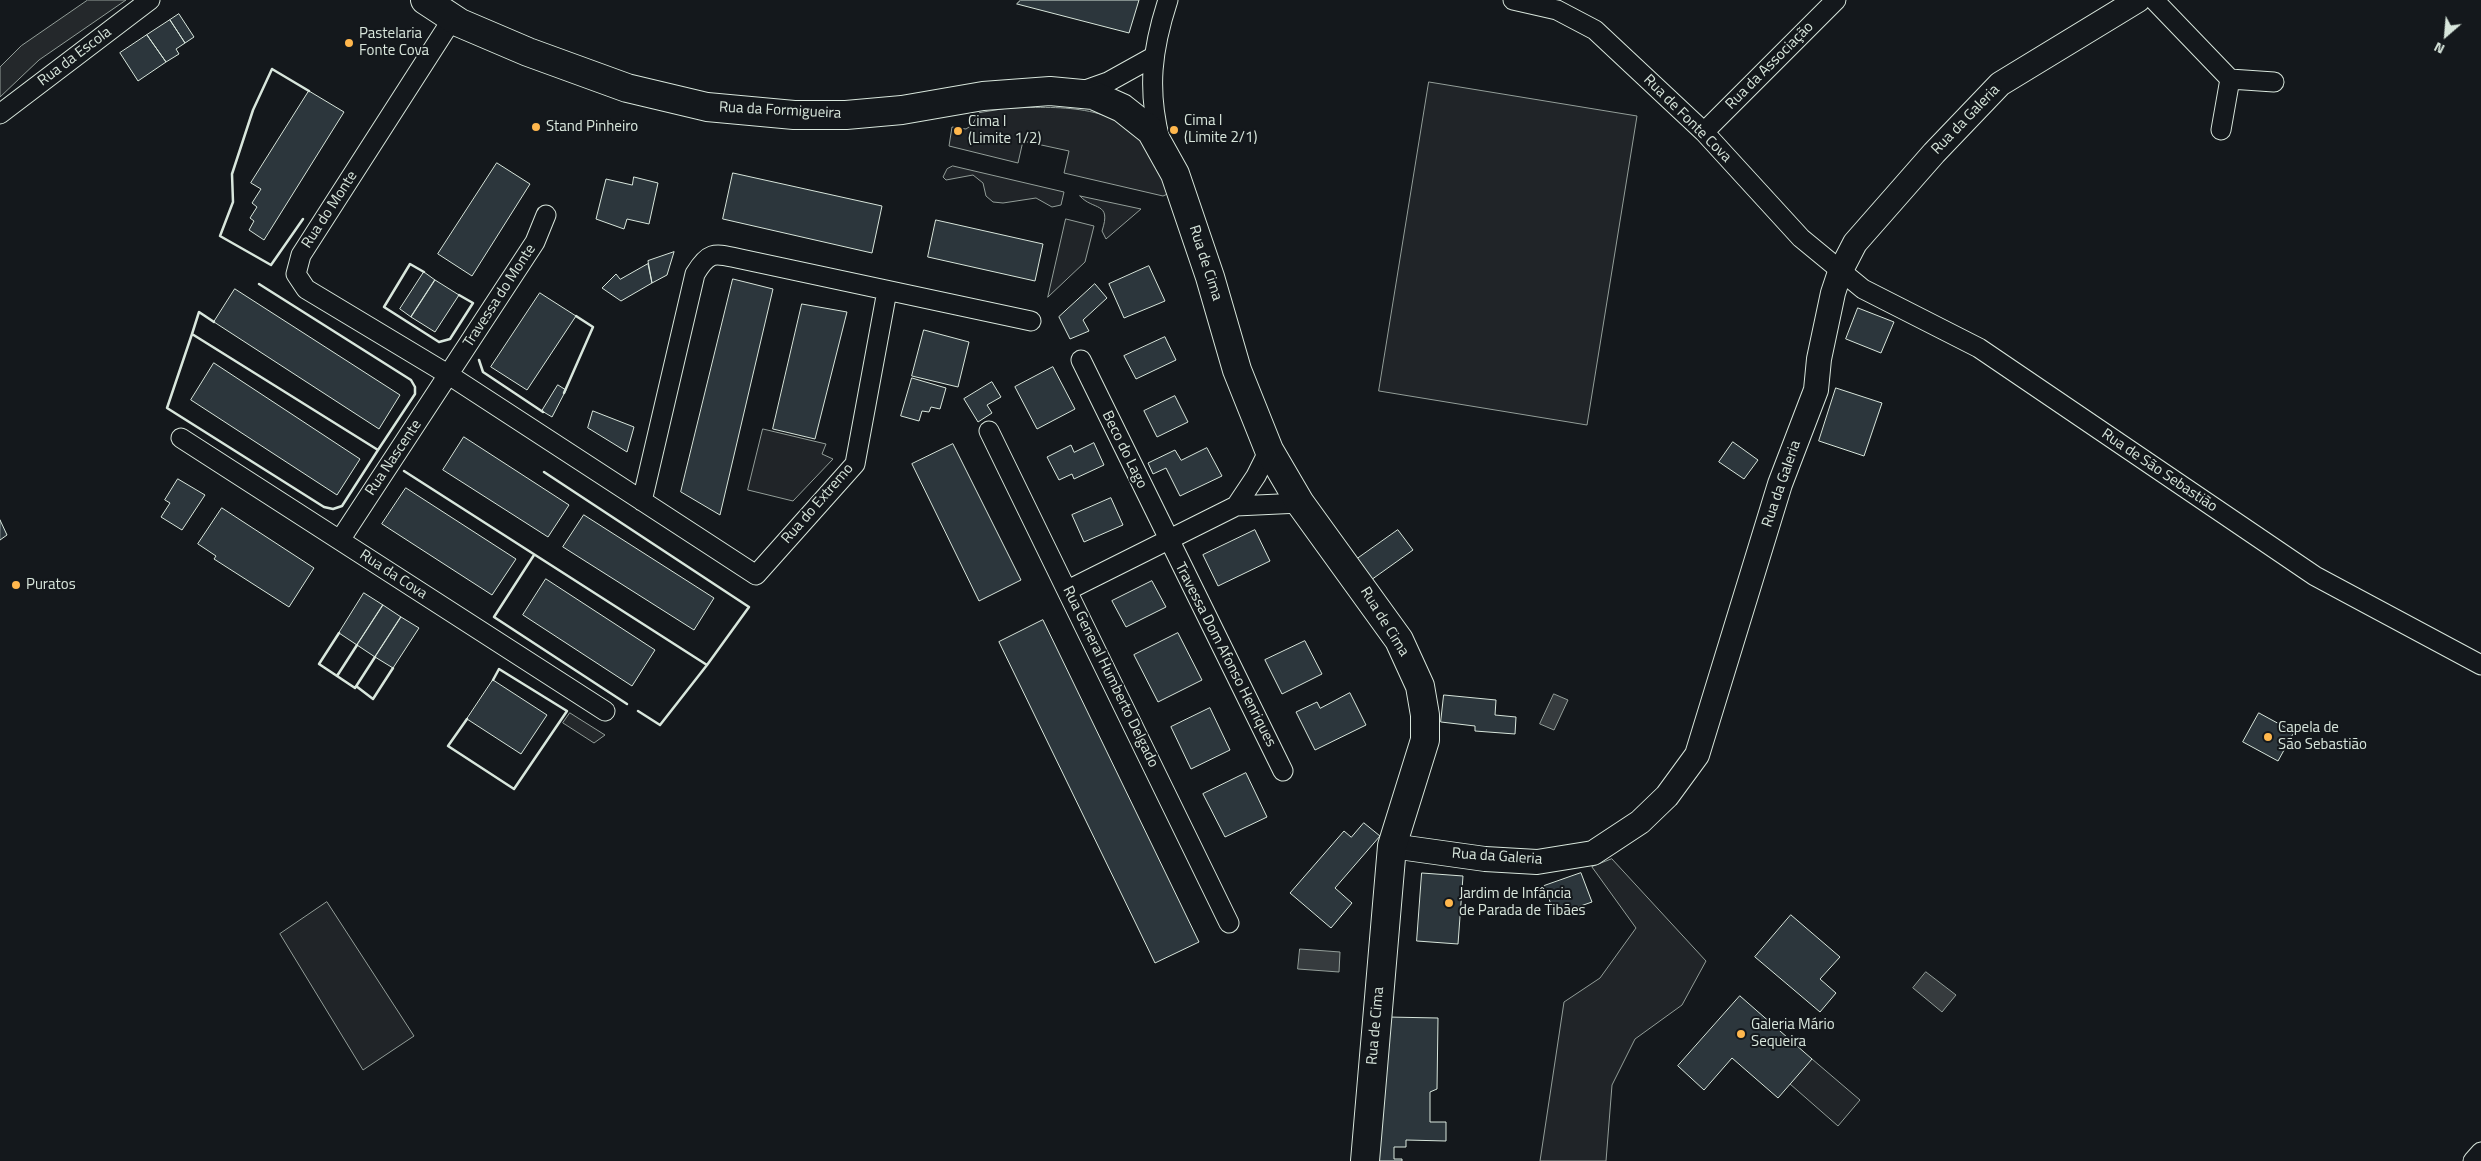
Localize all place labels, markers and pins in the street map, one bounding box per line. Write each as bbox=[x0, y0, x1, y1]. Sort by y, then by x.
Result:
place label: Pastelaria Fonte Cova bbox=[359, 25, 429, 60]
marker: Pastelaria Fonte Cova bbox=[343, 37, 355, 49]
place label: Cima I (Limite 2/1) bbox=[1184, 112, 1257, 147]
place label: Cima I (Limite 1/2) bbox=[968, 113, 1041, 148]
place label: Stand Pinheiro bbox=[546, 118, 638, 136]
marker: Stand Pinheiro bbox=[530, 121, 542, 133]
marker: Cima I (Limite 2/1) bbox=[1168, 124, 1180, 136]
marker: Cima I (Limite 1/2) bbox=[952, 125, 964, 137]
place label: Puratos bbox=[26, 576, 76, 594]
marker: Puratos bbox=[10, 579, 22, 591]
place label: Capela de São Sebastião bbox=[2278, 719, 2367, 754]
marker: Capela de São Sebastião bbox=[2262, 731, 2274, 743]
place label: Jardim de Infância de Parada de Tibães bbox=[1459, 885, 1586, 920]
marker: Jardim de Infância de Parada de Tibães bbox=[1443, 897, 1455, 909]
place label: Galeria Mário Sequeira bbox=[1751, 1016, 1835, 1051]
marker: Galeria Mário Sequeira bbox=[1735, 1028, 1747, 1040]

